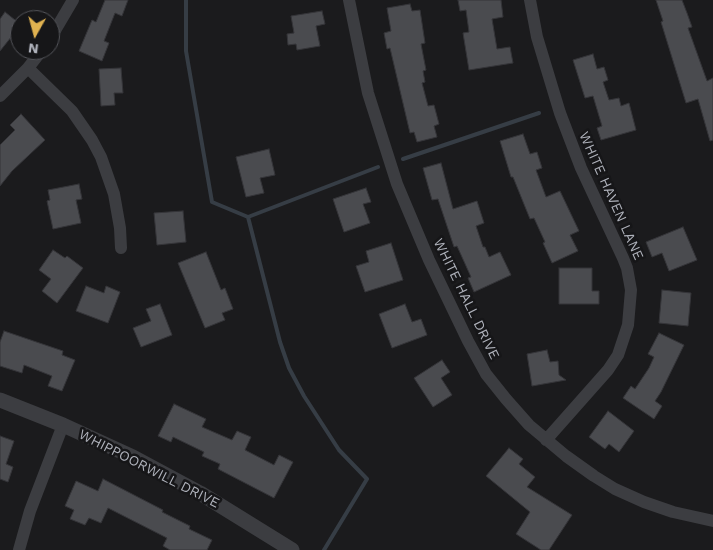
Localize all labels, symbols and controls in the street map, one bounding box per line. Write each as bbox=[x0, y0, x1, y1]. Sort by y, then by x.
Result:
north arrow bbox=[10, 10, 60, 60]
text: N bbox=[27, 40, 39, 57]
street label: WHITE HAVEN LANE bbox=[575, 129, 647, 263]
street label: WHITE HALL DRIVE bbox=[429, 236, 503, 362]
street label: WHIPPOORWILL DRIVE bbox=[76, 426, 222, 512]

